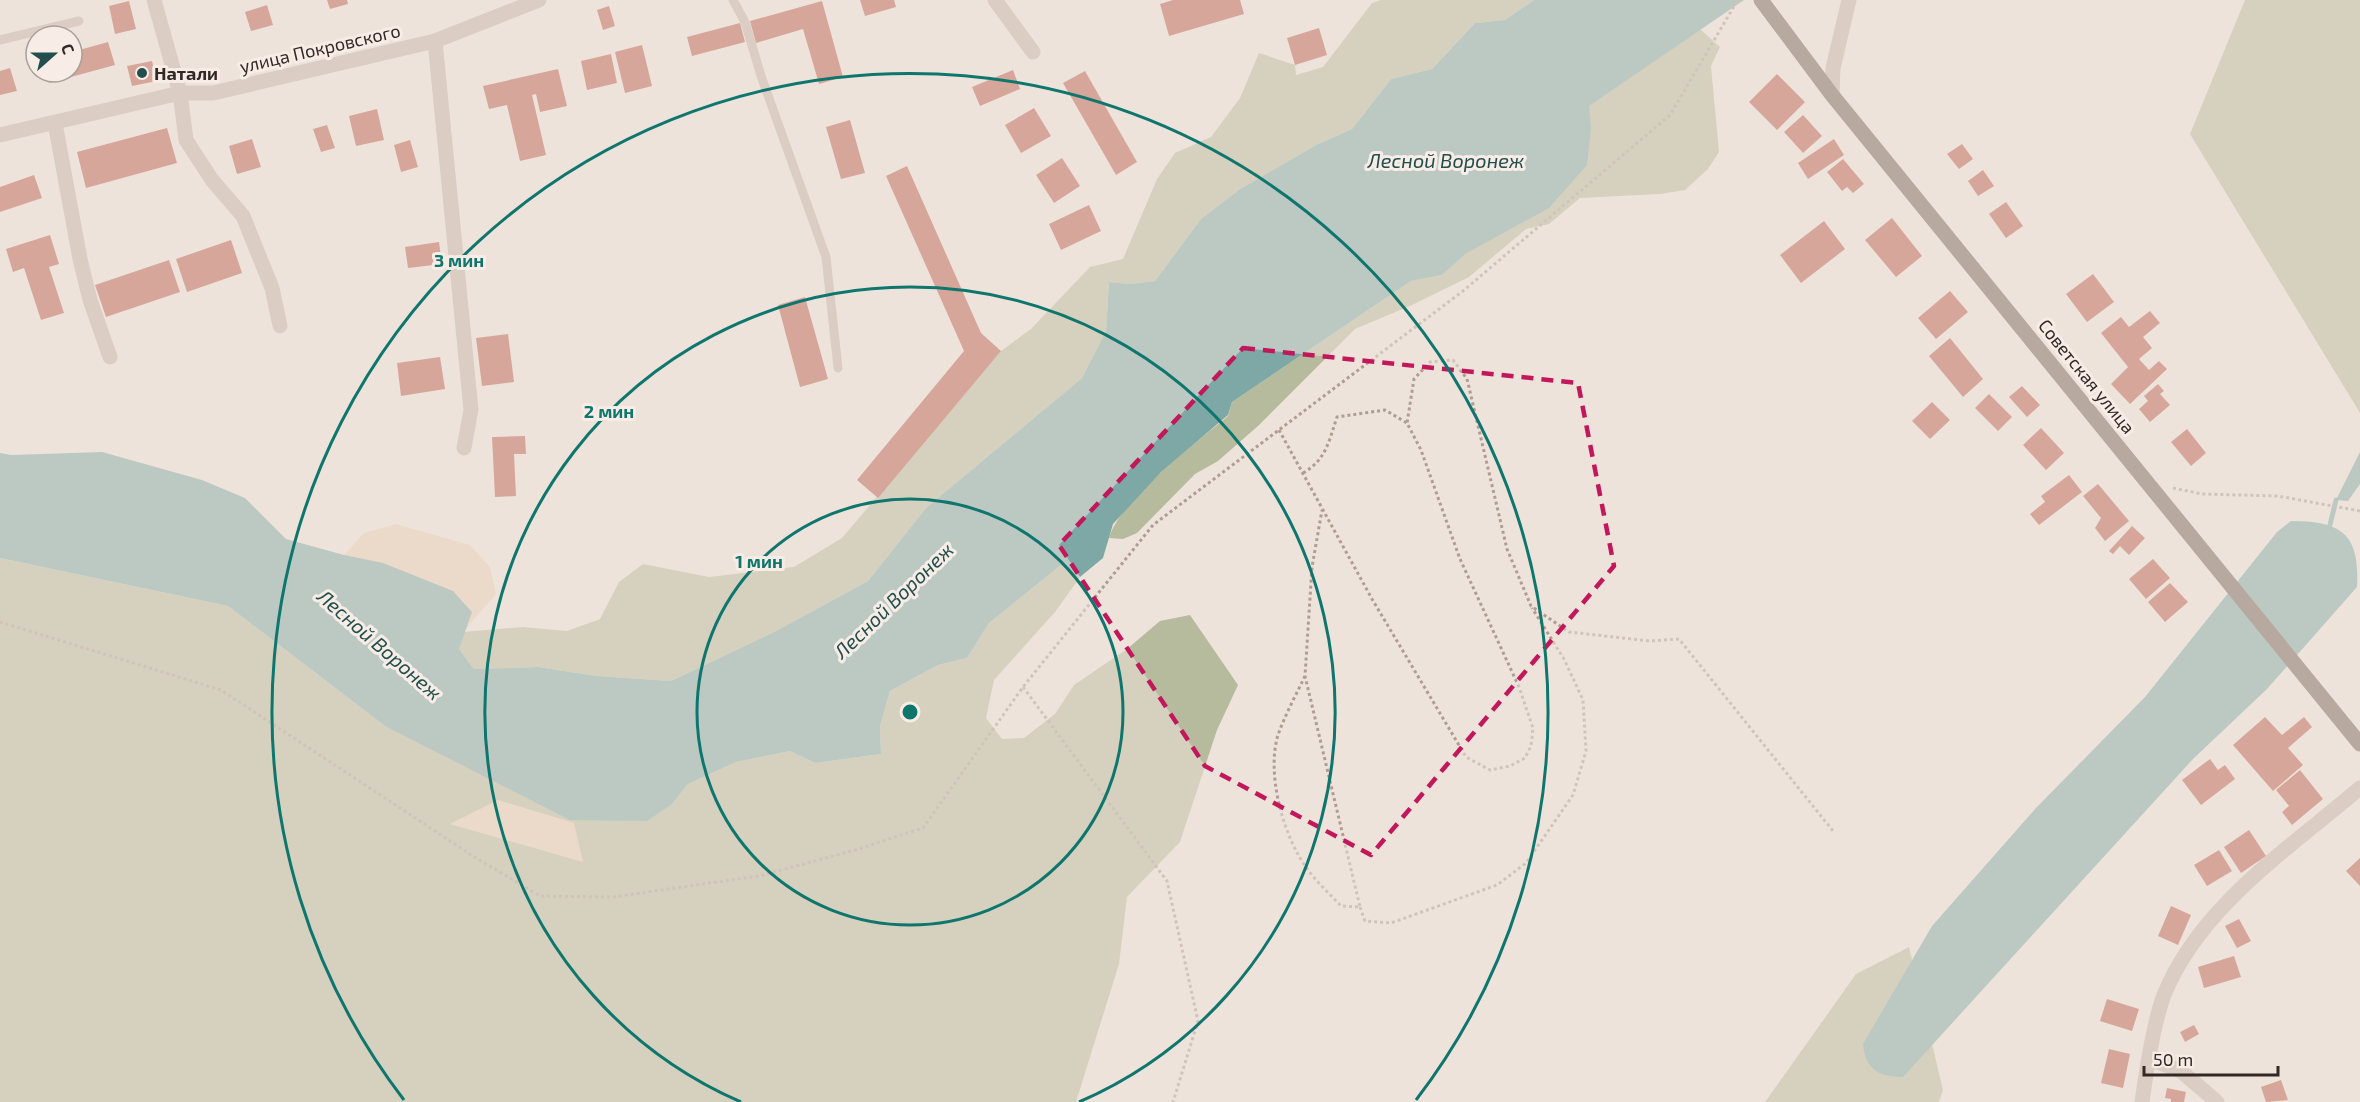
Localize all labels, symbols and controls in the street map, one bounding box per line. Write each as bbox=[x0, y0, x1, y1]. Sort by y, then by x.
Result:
street label: улица Покровского bbox=[238, 19, 402, 77]
north arrow bbox=[24, 24, 84, 84]
text: С bbox=[58, 41, 79, 56]
place label: Натали bbox=[154, 62, 218, 84]
marker: Натали bbox=[135, 66, 149, 80]
water label: Лесной Воронеж bbox=[1367, 148, 1524, 172]
text: 3 мин bbox=[434, 249, 484, 271]
street label: Советская улица bbox=[2034, 314, 2140, 438]
text: 2 мин bbox=[584, 400, 634, 422]
water label: Лесной Воронеж bbox=[828, 537, 958, 664]
text: 1 мин bbox=[735, 550, 783, 572]
water label: Лесной Воронеж bbox=[312, 583, 447, 704]
centre of rings bbox=[900, 702, 920, 722]
scale bar bbox=[2144, 1039, 2278, 1077]
text: 50 m bbox=[2153, 1048, 2193, 1070]

